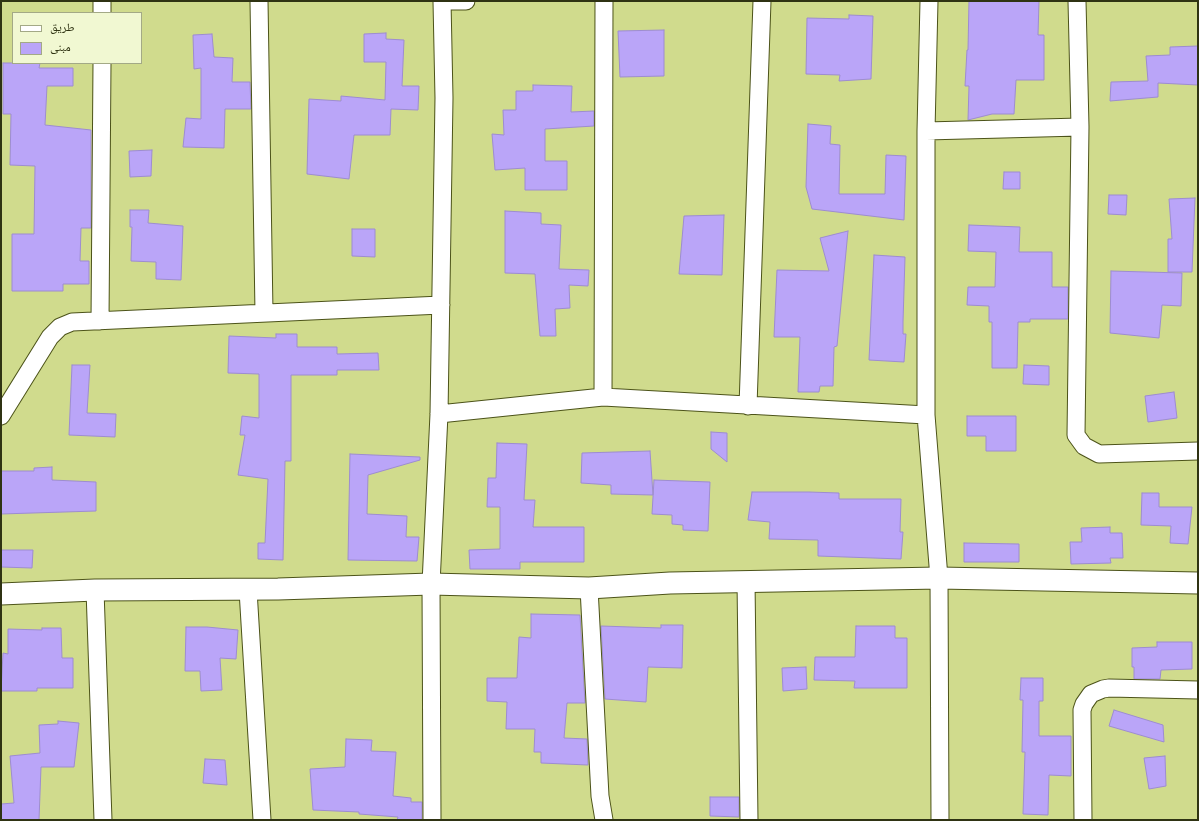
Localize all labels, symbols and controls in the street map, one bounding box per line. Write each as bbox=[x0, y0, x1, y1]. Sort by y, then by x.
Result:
legend bbox=[12, 12, 142, 64]
text: طريق bbox=[50, 19, 75, 34]
text: مبنى bbox=[50, 39, 71, 54]

